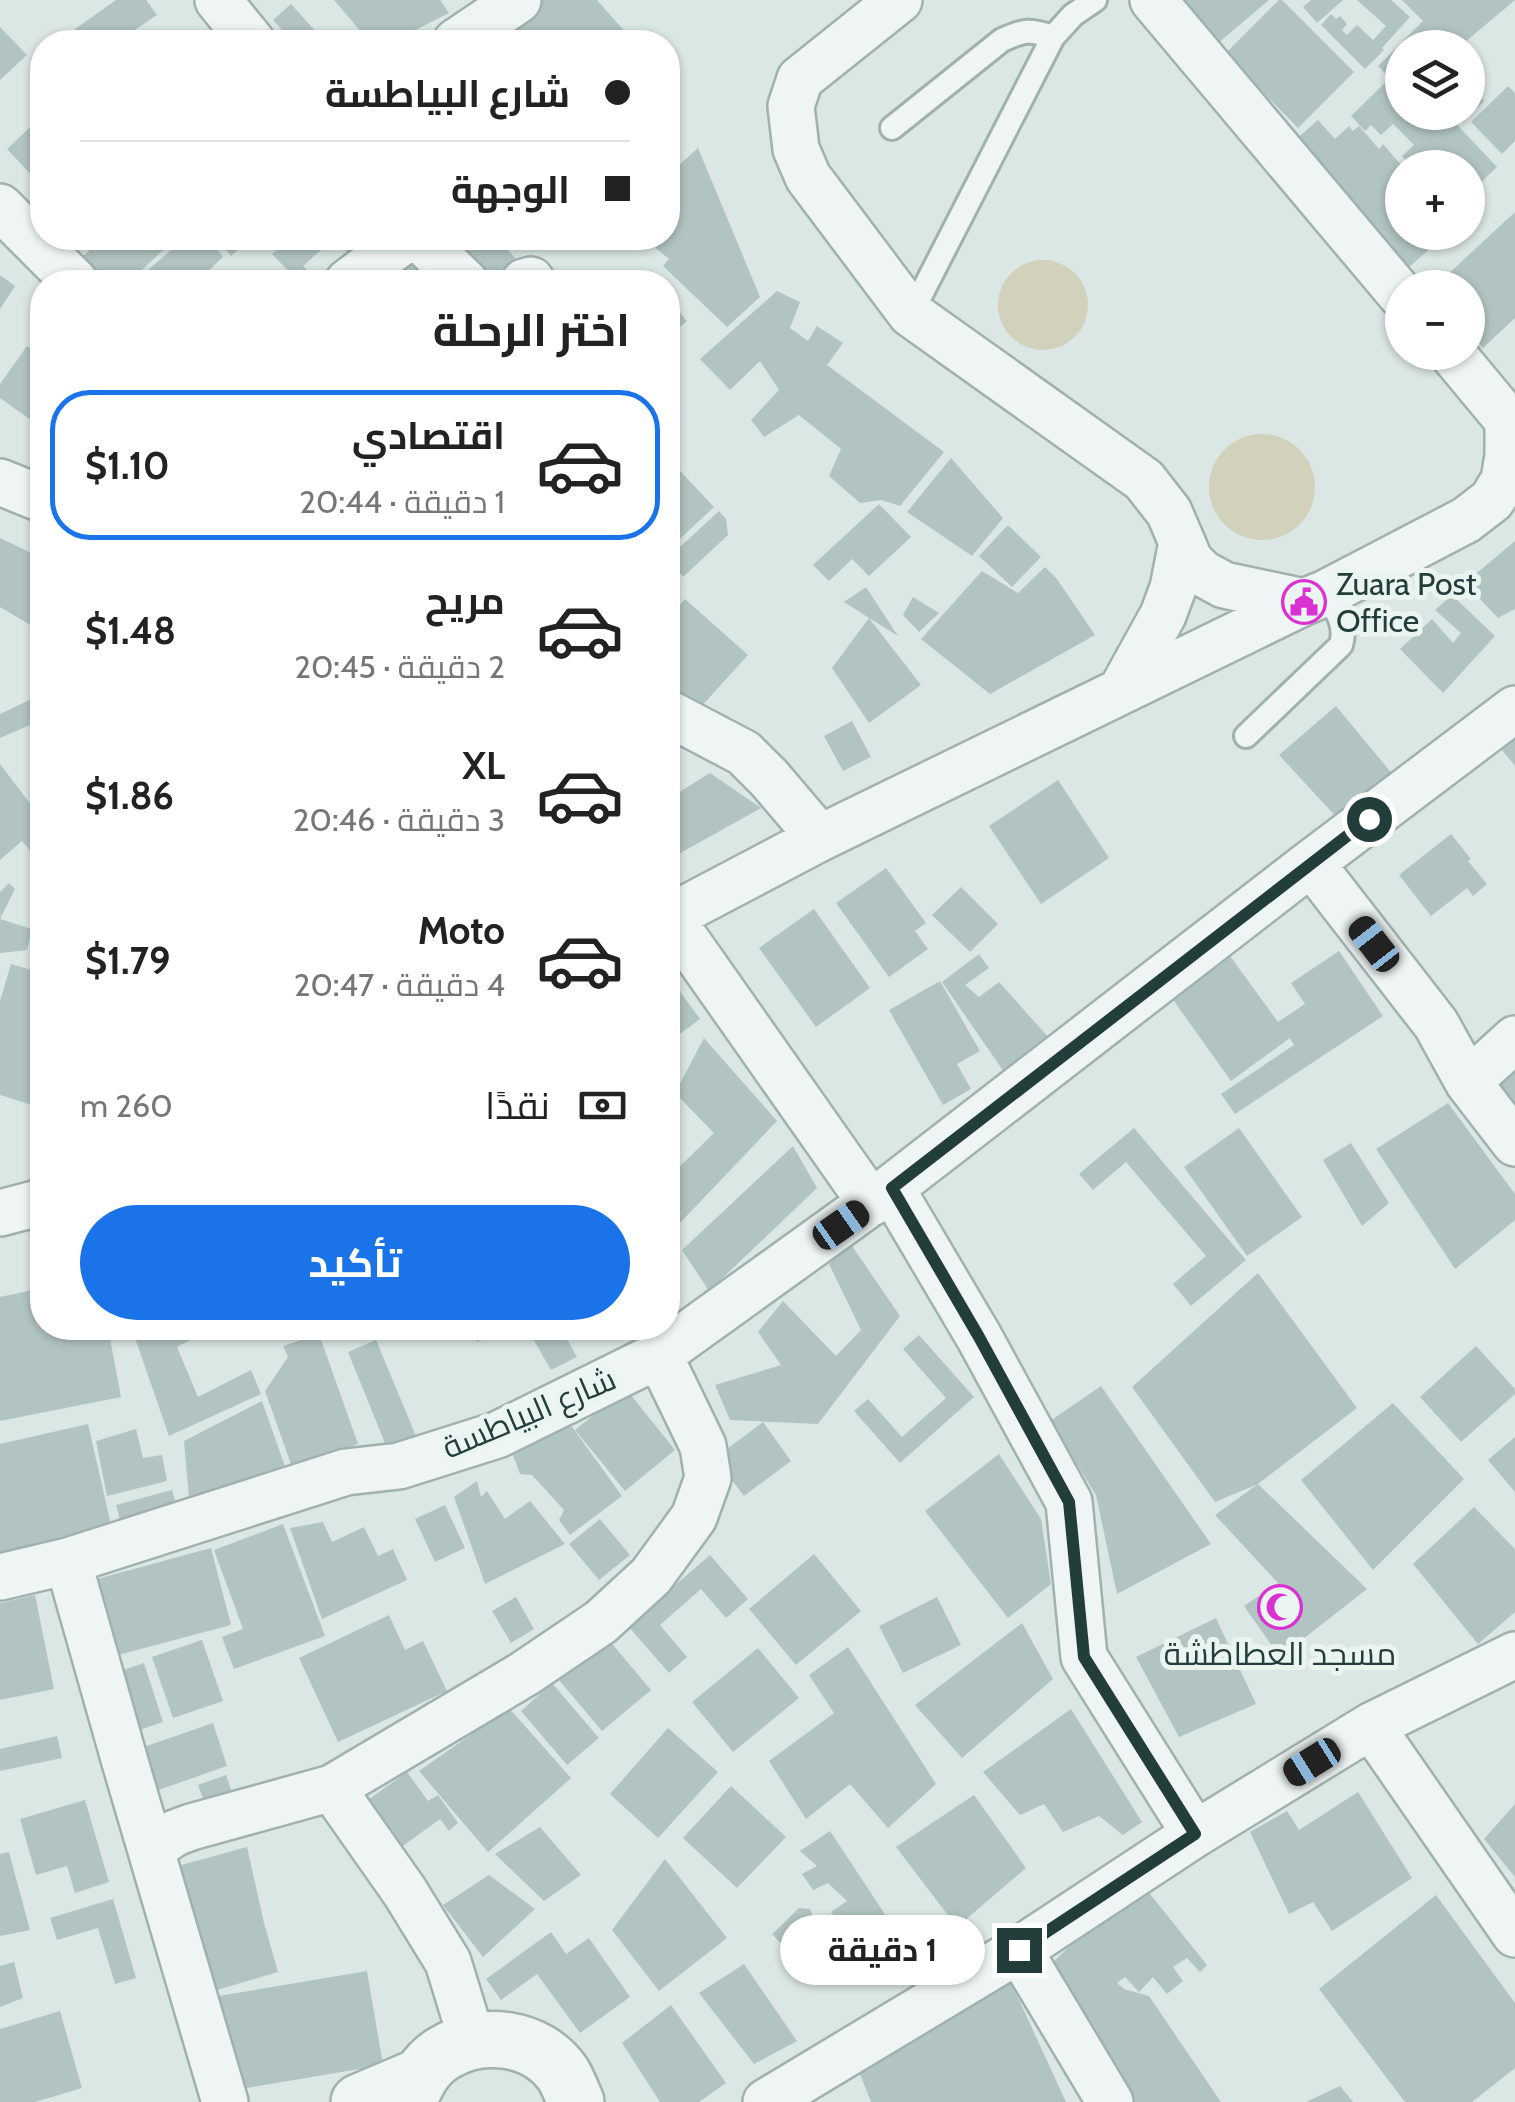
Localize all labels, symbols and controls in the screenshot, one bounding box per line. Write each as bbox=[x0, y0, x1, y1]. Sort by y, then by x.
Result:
map controls bbox=[1385, 30, 1485, 370]
button: layers bbox=[1385, 30, 1485, 130]
text: شارع البياطسة bbox=[325, 70, 570, 117]
button: + bbox=[1385, 150, 1485, 250]
text: الوجهة bbox=[451, 166, 570, 213]
button: − bbox=[1385, 270, 1485, 370]
text: اختر الرحلة bbox=[433, 303, 630, 357]
text: اقتصادي bbox=[352, 412, 505, 459]
icon: car bbox=[535, 420, 625, 510]
text: $1.10 bbox=[85, 442, 170, 489]
text: 1 دقيقة · 20:44 bbox=[299, 482, 505, 521]
place label: Zuara Post Office bbox=[1336, 564, 1477, 640]
text: مريح bbox=[425, 577, 505, 624]
public building icon: Zuara Post Office bbox=[1281, 579, 1327, 625]
icon: car bbox=[535, 585, 625, 675]
text: $1.48 bbox=[85, 607, 176, 654]
text: 2 دقيقة · 20:45 bbox=[294, 647, 505, 686]
text: XL bbox=[462, 742, 505, 789]
icon: car bbox=[535, 750, 625, 840]
text: $1.86 bbox=[85, 772, 174, 819]
route start bbox=[1347, 797, 1392, 842]
text: 3 دقيقة · 20:46 bbox=[293, 800, 505, 839]
text: Moto bbox=[418, 907, 505, 954]
car bbox=[1344, 911, 1404, 977]
icon: car bbox=[535, 915, 625, 1005]
text: $1.79 bbox=[85, 937, 170, 984]
text: 4 دقيقة · 20:47 bbox=[294, 965, 505, 1004]
icon: cash bbox=[575, 1078, 630, 1133]
text: نقدًا bbox=[485, 1082, 550, 1129]
text: 260 m bbox=[80, 1086, 173, 1125]
car bbox=[808, 1196, 874, 1254]
button: تأكيد bbox=[80, 1205, 630, 1320]
street label: شارع البياطسة bbox=[436, 1359, 623, 1469]
mosque icon: مسجد العطاطشة bbox=[1257, 1584, 1303, 1630]
place label: مسجد العطاطشة bbox=[1164, 1634, 1396, 1673]
car bbox=[1279, 1733, 1345, 1791]
callout: 1 دقيقة bbox=[779, 1915, 984, 1985]
route end bbox=[997, 1928, 1042, 1973]
text: 1 دقيقة bbox=[828, 1930, 937, 1969]

